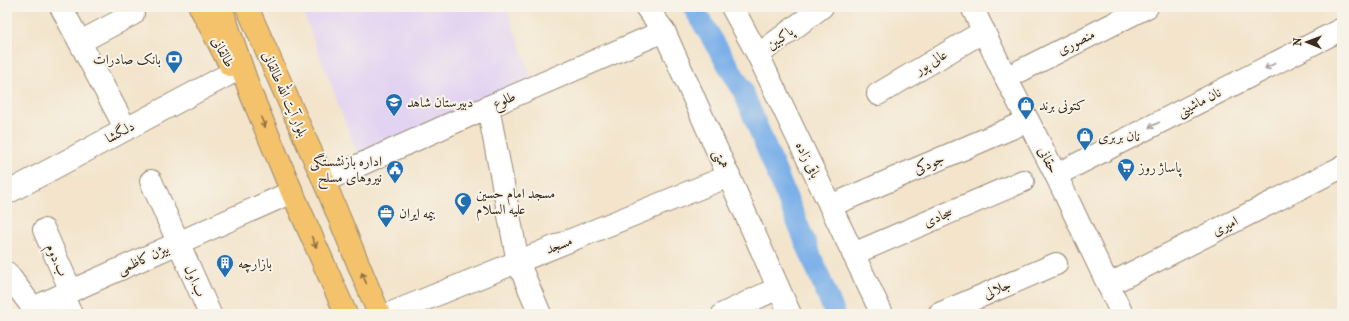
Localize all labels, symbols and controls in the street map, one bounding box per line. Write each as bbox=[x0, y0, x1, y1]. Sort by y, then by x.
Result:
street label: پاکبین bbox=[763, 22, 799, 55]
north arrow bbox=[1287, 22, 1327, 62]
street label: منصوری bbox=[1054, 25, 1098, 59]
street label: طالقانی bbox=[208, 34, 238, 70]
text: N bbox=[1291, 37, 1304, 46]
street label: عالی پور bbox=[910, 46, 951, 81]
street label: بلوار آیت الله طالقانی bbox=[259, 47, 314, 140]
bank icon: بانک صادرات bbox=[164, 49, 184, 74]
place label: بانک صادرات bbox=[93, 51, 161, 68]
one-way arrow bbox=[1264, 63, 1276, 70]
street label: نان ماشینی bbox=[1174, 84, 1225, 121]
street label: طلوع bbox=[490, 88, 519, 115]
school or university icon: دبیرستان شاهد bbox=[384, 92, 404, 117]
place label: دبیرستان شاهد bbox=[407, 94, 473, 111]
shop icon: کتونی برند bbox=[1016, 95, 1036, 120]
place label: کتونی برند bbox=[1039, 97, 1086, 114]
street label: دلگشا bbox=[102, 116, 138, 147]
one-way arrow bbox=[260, 116, 268, 128]
one-way arrow bbox=[1148, 122, 1160, 129]
shop icon: نان بربری bbox=[1075, 126, 1095, 151]
place label: نان بربری bbox=[1098, 128, 1140, 145]
street label: باقی زاده bbox=[792, 139, 824, 182]
street label: حقانی bbox=[1034, 144, 1062, 176]
street label: همتی bbox=[708, 147, 733, 172]
street label: جودکی bbox=[911, 149, 947, 178]
place label: اداره بازنشستگی نیروهای مسلح bbox=[310, 153, 382, 190]
supermarket icon: پاساژ روز bbox=[1116, 157, 1136, 182]
public building icon: اداره بازنشستگی نیروهای مسلح bbox=[385, 159, 405, 184]
place label: پاساژ روز bbox=[1137, 159, 1183, 178]
place label: مسجد امام حسین علیه السلام bbox=[476, 185, 555, 222]
mosque icon: مسجد امام حسین علیه السلام bbox=[453, 191, 473, 216]
office icon: بیمه ایران bbox=[376, 203, 396, 228]
street label: سجادی bbox=[921, 203, 955, 231]
place label: بیمه ایران bbox=[399, 205, 436, 222]
street label: امیری bbox=[1209, 212, 1241, 240]
street label: مسجد bbox=[543, 232, 575, 258]
one-way arrow bbox=[311, 236, 318, 248]
street label: بیژن کاظمی bbox=[115, 240, 172, 279]
street label: ب.دوم bbox=[39, 241, 72, 281]
building icon: بازارچه bbox=[215, 253, 235, 278]
place label: بازارچه bbox=[238, 255, 272, 273]
street label: ب.اول bbox=[181, 263, 209, 299]
one-way arrow bbox=[360, 272, 368, 284]
street label: جلالی bbox=[981, 276, 1013, 302]

